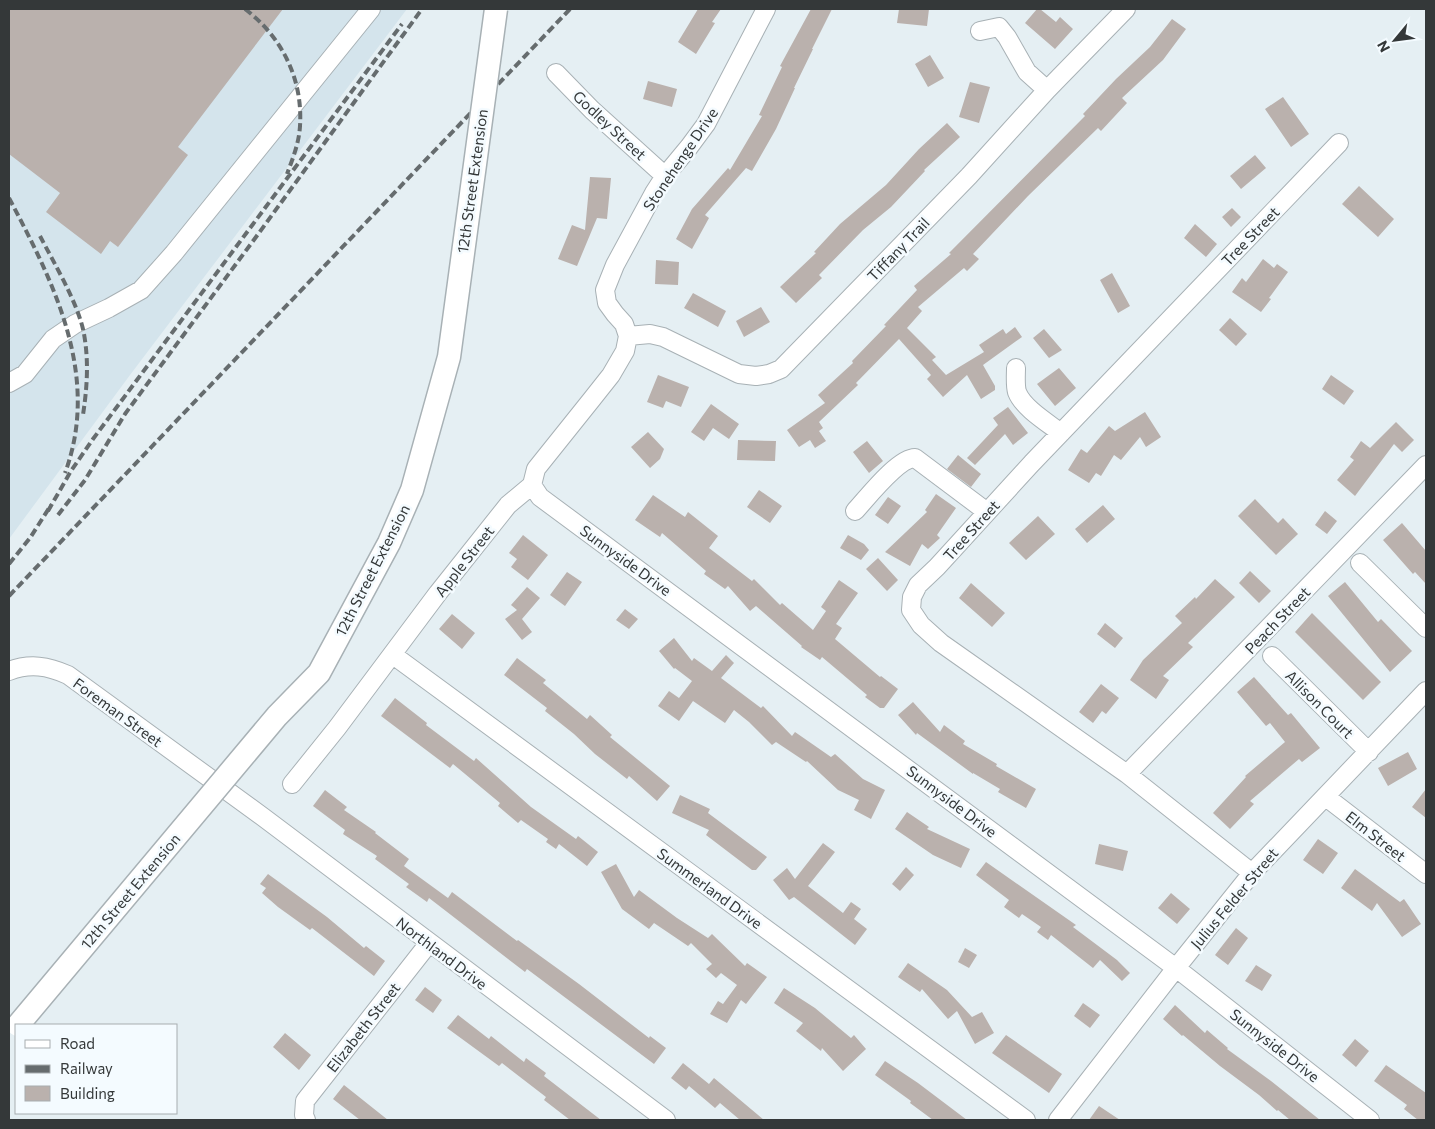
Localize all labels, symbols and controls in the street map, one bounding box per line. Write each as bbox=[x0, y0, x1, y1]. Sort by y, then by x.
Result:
north arrow bbox=[1370, 15, 1420, 65]
text: N bbox=[1373, 38, 1393, 55]
street label: Godley Street bbox=[570, 87, 650, 163]
street label: Stonehenge Drive bbox=[639, 104, 721, 214]
street label: 12th Street Extension bbox=[453, 108, 491, 254]
street label: Tree Street bbox=[1217, 203, 1283, 269]
street label: Tiffany Trail bbox=[863, 213, 933, 285]
street label: Tree Street bbox=[939, 496, 1003, 564]
street label: 12th Street Extension bbox=[331, 501, 413, 639]
street label: Sunnyside Drive bbox=[577, 521, 675, 599]
street label: Apple Street bbox=[431, 522, 497, 600]
street label: Peach Street bbox=[1241, 583, 1313, 657]
street label: Allison Court bbox=[1282, 666, 1358, 742]
street label: Foreman Street bbox=[70, 674, 166, 750]
street label: Sunnyside Drive bbox=[903, 761, 1001, 841]
street label: Elm Street bbox=[1342, 807, 1410, 865]
street label: 12th Street Extension bbox=[76, 830, 184, 952]
street label: Summerland Drive bbox=[654, 844, 766, 932]
street label: Julius Felder Street bbox=[1187, 844, 1281, 952]
street label: Northland Drive bbox=[393, 913, 491, 993]
street label: Elizabeth Street bbox=[322, 979, 404, 1075]
street label: Sunnyside Drive bbox=[1227, 1005, 1323, 1085]
legend bbox=[15, 1024, 178, 1114]
text: Road bbox=[60, 1034, 95, 1052]
text: Railway bbox=[60, 1059, 113, 1077]
text: Building bbox=[60, 1084, 115, 1102]

